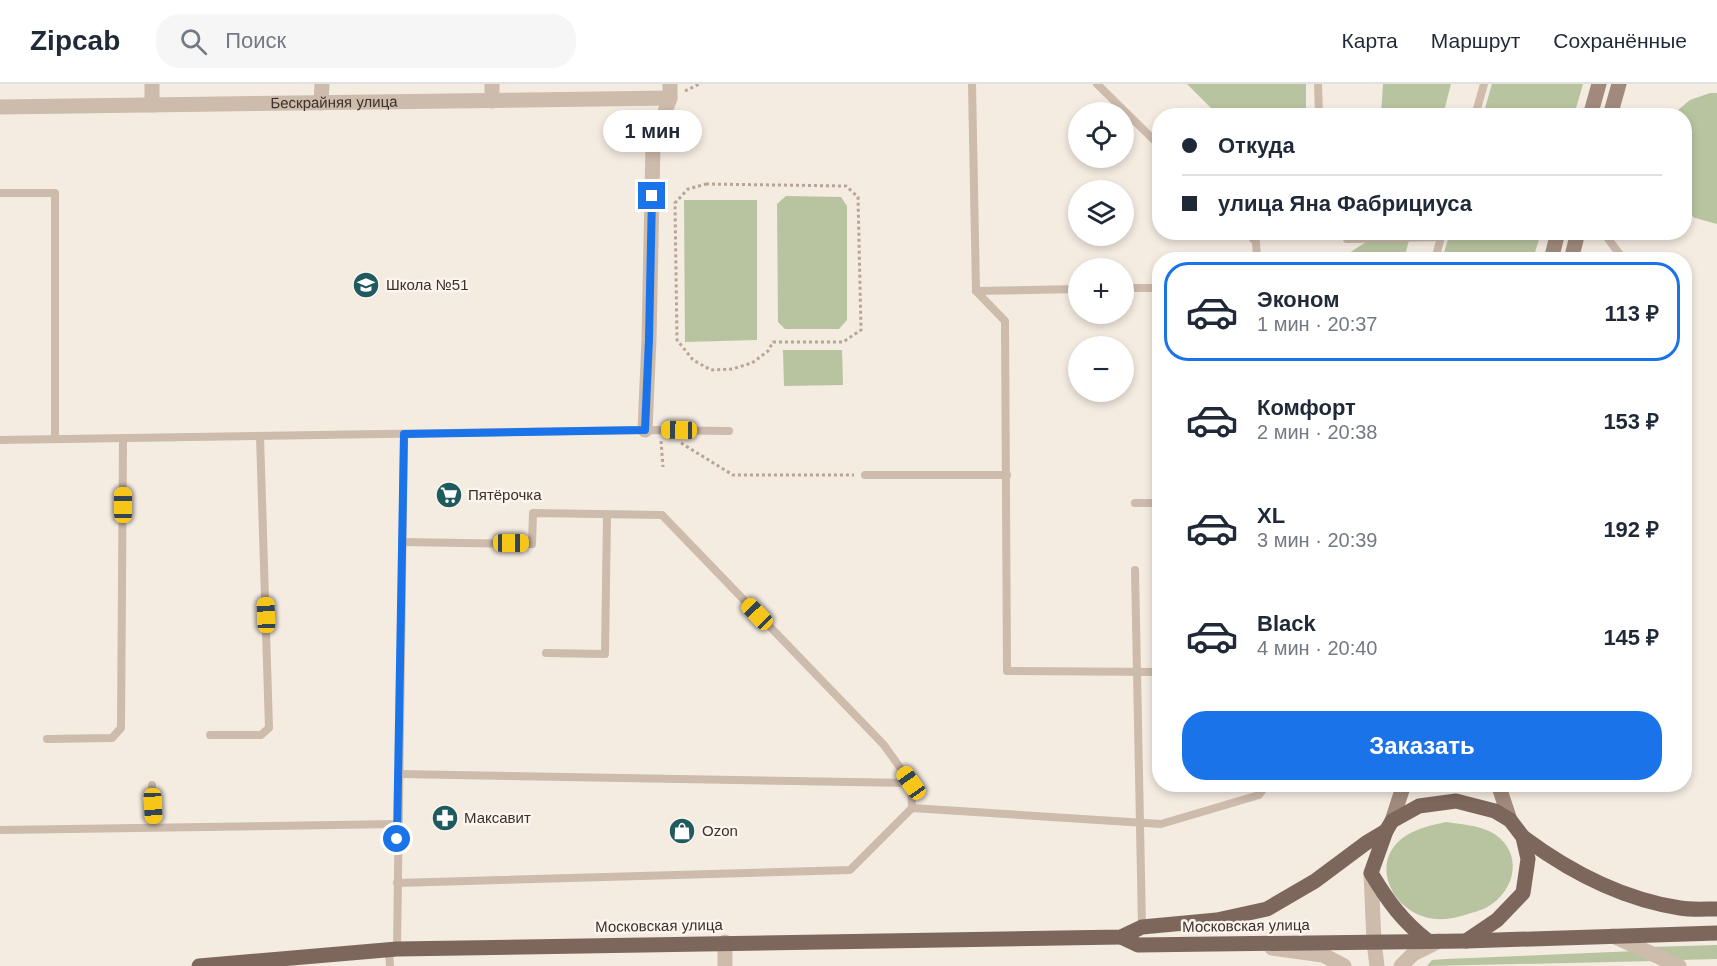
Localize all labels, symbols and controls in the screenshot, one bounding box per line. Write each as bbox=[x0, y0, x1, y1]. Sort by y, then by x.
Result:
search box bbox=[156, 14, 576, 68]
text: Zipcab bbox=[30, 25, 120, 56]
icon: search bbox=[177, 25, 210, 58]
text: Поиск bbox=[225, 28, 286, 53]
text: Карта bbox=[1342, 29, 1398, 52]
text: Маршрут bbox=[1431, 29, 1520, 52]
text: Сохранённые bbox=[1553, 29, 1687, 52]
street label: Бескрайняя улица bbox=[270, 93, 398, 111]
map controls bbox=[1068, 102, 1134, 402]
button: locate bbox=[1068, 102, 1134, 168]
callout: 1 мин bbox=[602, 109, 702, 151]
text: 1 мин bbox=[625, 120, 680, 142]
text: Откуда bbox=[1218, 133, 1295, 158]
button: layers bbox=[1068, 180, 1134, 246]
route end bbox=[638, 182, 665, 209]
text: улица Яна Фабрициуса bbox=[1218, 191, 1472, 216]
button: + bbox=[1068, 258, 1134, 324]
school or university icon: Школа №51 bbox=[351, 270, 381, 300]
place label: Школа №51 bbox=[386, 276, 469, 293]
icon: car bbox=[1185, 285, 1239, 339]
text: Эконом bbox=[1257, 287, 1340, 312]
text: 113 ₽ bbox=[1605, 301, 1659, 326]
text: 1 мин · 20:37 bbox=[1257, 313, 1377, 335]
button: − bbox=[1068, 336, 1134, 402]
icon: car bbox=[1185, 393, 1239, 447]
text: Комфорт bbox=[1257, 395, 1356, 420]
text: 153 ₽ bbox=[1603, 409, 1659, 434]
car bbox=[661, 421, 697, 439]
text: 2 мин · 20:38 bbox=[1257, 421, 1377, 443]
supermarket icon: Пятёрочка bbox=[434, 480, 464, 510]
place label: Пятёрочка bbox=[468, 486, 542, 503]
car bbox=[114, 487, 132, 523]
icon: car bbox=[1185, 501, 1239, 555]
text: XL bbox=[1257, 503, 1285, 528]
text: 192 ₽ bbox=[1603, 517, 1659, 542]
text: 3 мин · 20:39 bbox=[1257, 529, 1377, 551]
car bbox=[493, 534, 529, 552]
car bbox=[738, 595, 776, 633]
car bbox=[256, 597, 276, 633]
icon: car bbox=[1185, 609, 1239, 663]
text: Black bbox=[1257, 611, 1316, 636]
text: 145 ₽ bbox=[1603, 625, 1659, 650]
text: 4 мин · 20:40 bbox=[1257, 637, 1377, 659]
button: Заказать bbox=[1182, 711, 1662, 780]
car bbox=[893, 763, 929, 803]
car bbox=[143, 788, 163, 824]
pharmacy icon: Максавит bbox=[430, 803, 460, 833]
place label: Максавит bbox=[464, 809, 531, 826]
shop icon: Ozon bbox=[667, 816, 697, 846]
place label: Ozon bbox=[702, 822, 738, 839]
route start bbox=[383, 825, 410, 852]
street label: Московская улица bbox=[595, 916, 724, 935]
street label: Московская улица bbox=[1182, 916, 1311, 935]

